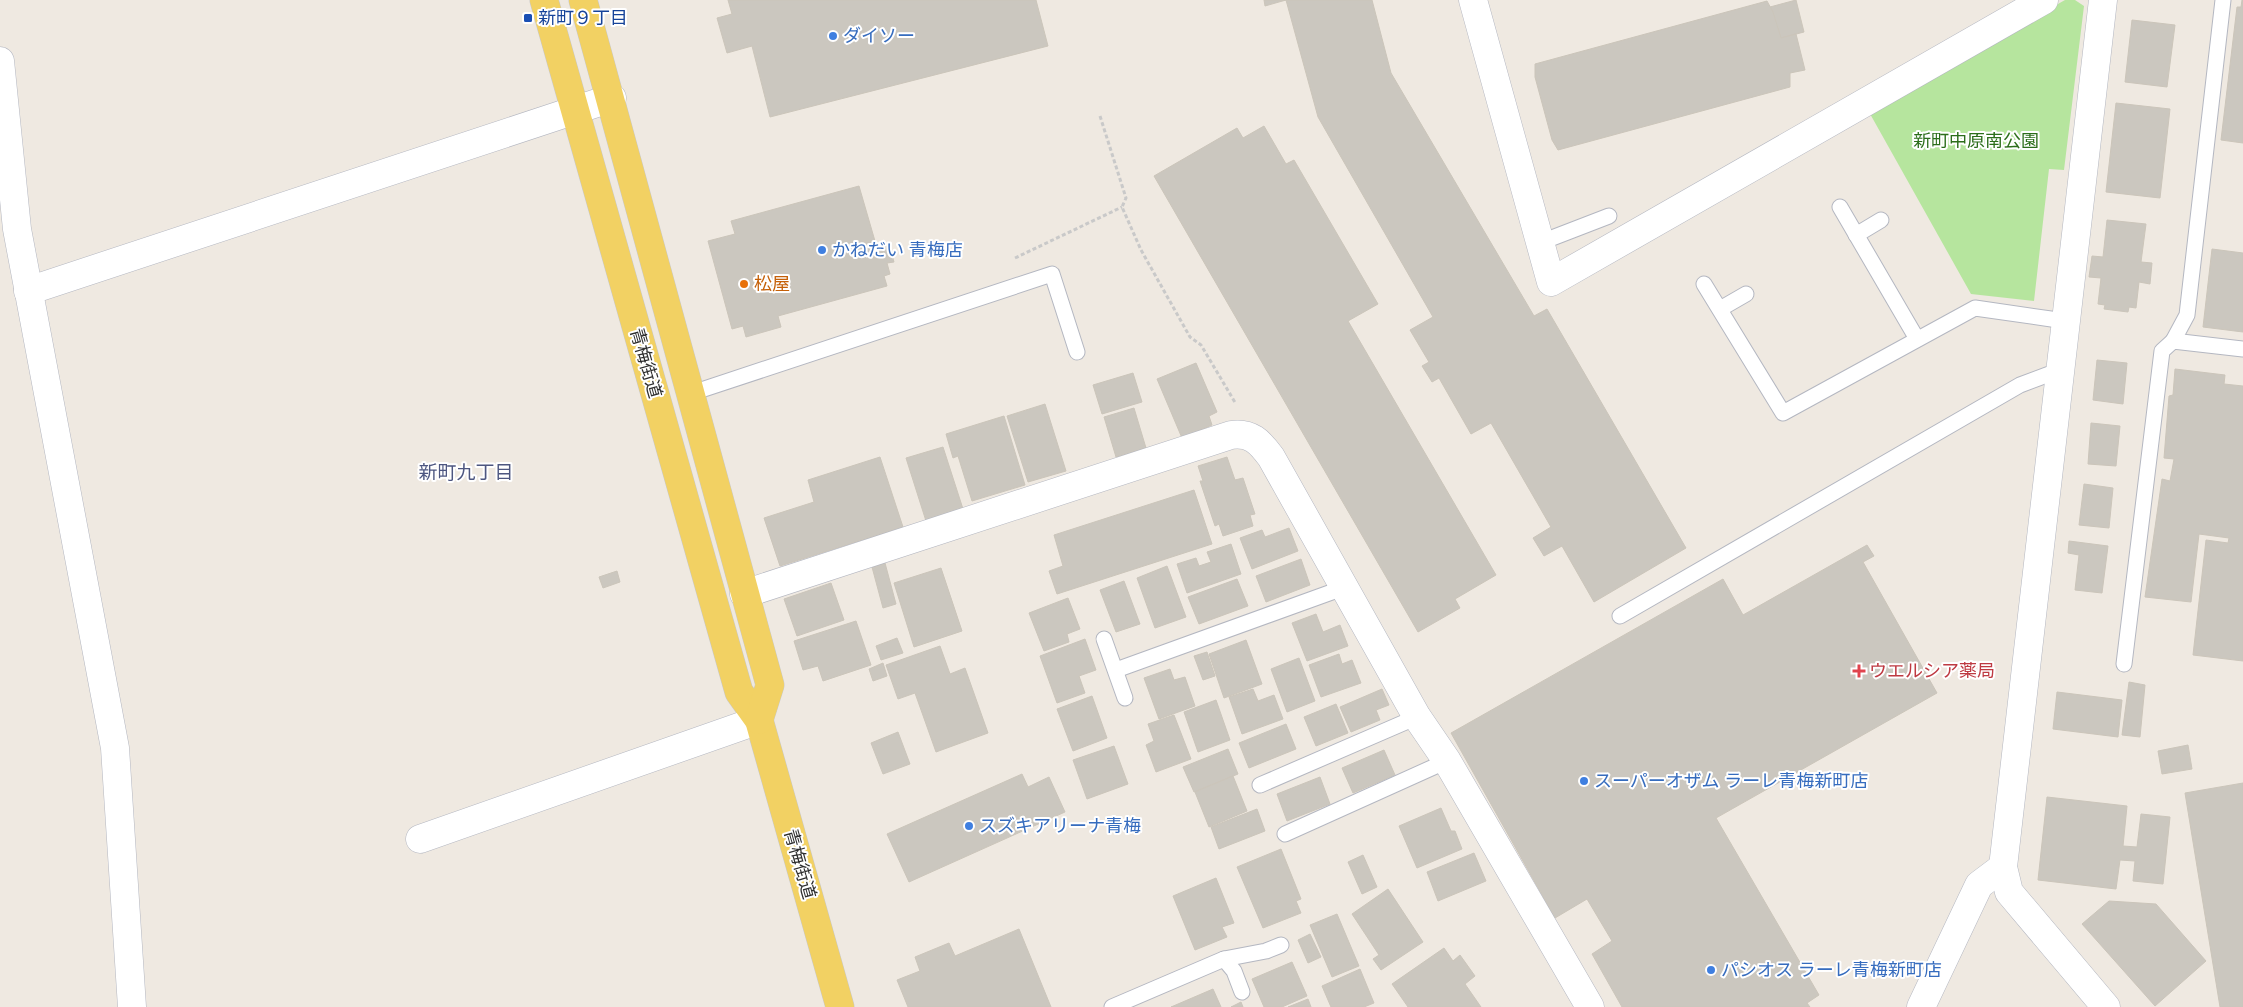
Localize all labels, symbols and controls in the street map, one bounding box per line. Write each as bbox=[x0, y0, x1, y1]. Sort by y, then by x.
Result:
place label: 新町９丁目 bbox=[538, 7, 628, 29]
marker: 新町９丁目 bbox=[522, 12, 534, 24]
place label: ダイソー bbox=[843, 25, 915, 47]
marker: ダイソー bbox=[827, 30, 839, 42]
park label: 新町中原南公園 bbox=[1913, 130, 2039, 152]
place label: かねだい 青梅店 bbox=[832, 239, 963, 261]
marker: かねだい 青梅店 bbox=[816, 244, 828, 256]
place label: 松屋 bbox=[754, 273, 790, 295]
marker: 松屋 bbox=[738, 278, 750, 290]
street label: 青梅街道 bbox=[626, 325, 666, 401]
district label: 新町九丁目 bbox=[418, 462, 514, 484]
place label: ウエルシア薬局 bbox=[1869, 660, 1995, 682]
marker: ウエルシア薬局 bbox=[1853, 665, 1865, 677]
place label: スーパーオザム ラーレ青梅新町店 bbox=[1594, 770, 1868, 792]
marker: スーパーオザム ラーレ青梅新町店 bbox=[1578, 775, 1590, 787]
place label: スズキアリーナ青梅 bbox=[979, 815, 1141, 837]
marker: スズキアリーナ青梅 bbox=[963, 820, 975, 832]
street label: 青梅街道 bbox=[780, 826, 820, 902]
place label: パシオス ラーレ青梅新町店 bbox=[1721, 959, 1942, 981]
marker: パシオス ラーレ青梅新町店 bbox=[1705, 964, 1717, 976]

